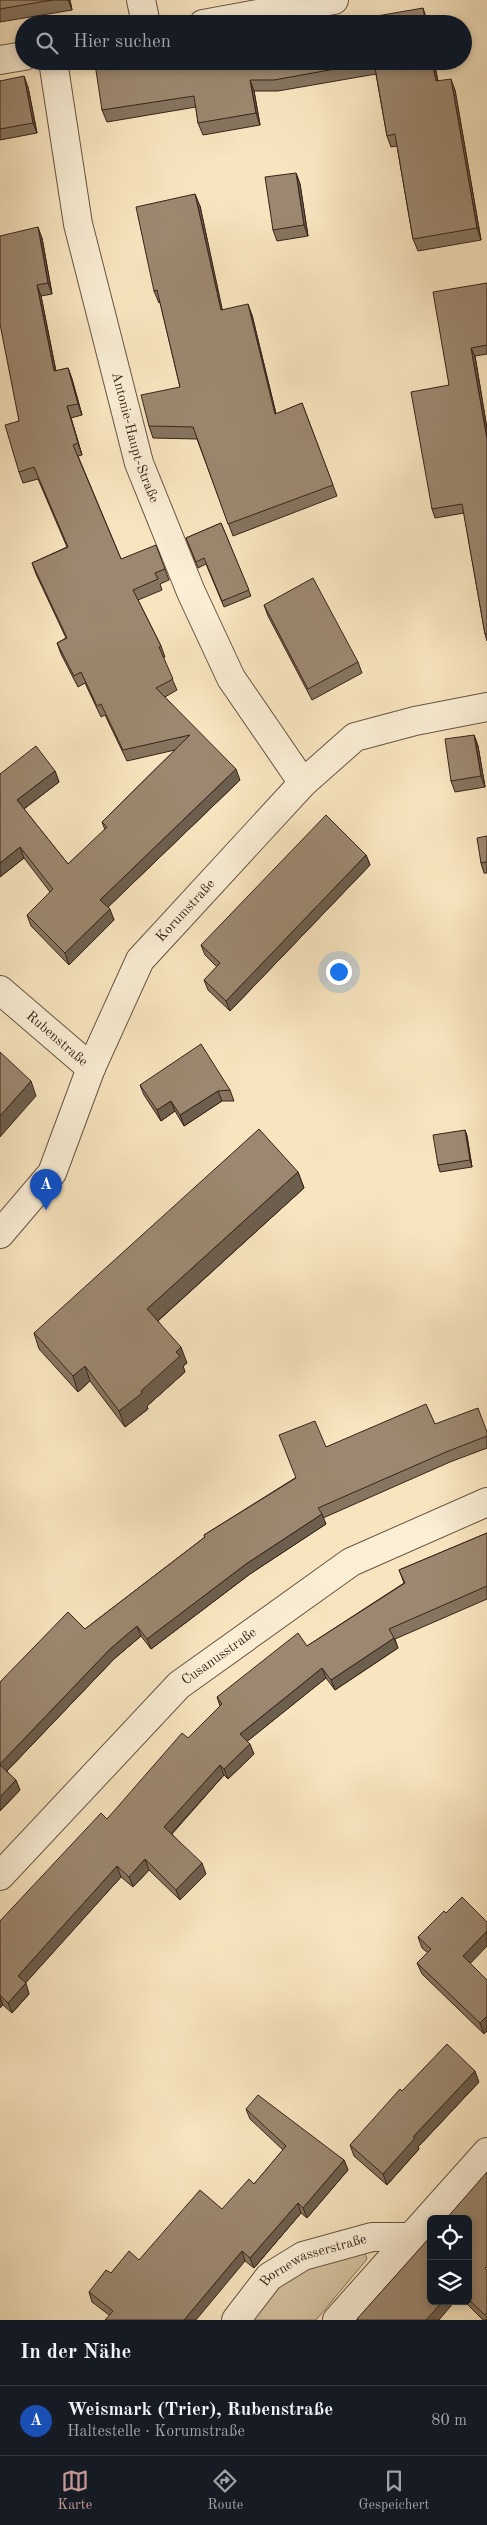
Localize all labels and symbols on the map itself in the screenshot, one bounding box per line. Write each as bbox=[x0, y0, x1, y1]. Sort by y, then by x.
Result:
street label: Antonie-Haupt-Straße bbox=[109, 371, 161, 505]
street label: Korumstraße bbox=[154, 877, 218, 944]
your location bbox=[326, 959, 352, 985]
street label: Rubenstraße bbox=[23, 1009, 90, 1069]
pin: A bbox=[30, 1169, 62, 1210]
street label: Cusanusstraße bbox=[179, 1625, 259, 1688]
street label: Bornewasserstraße bbox=[257, 2232, 368, 2289]

